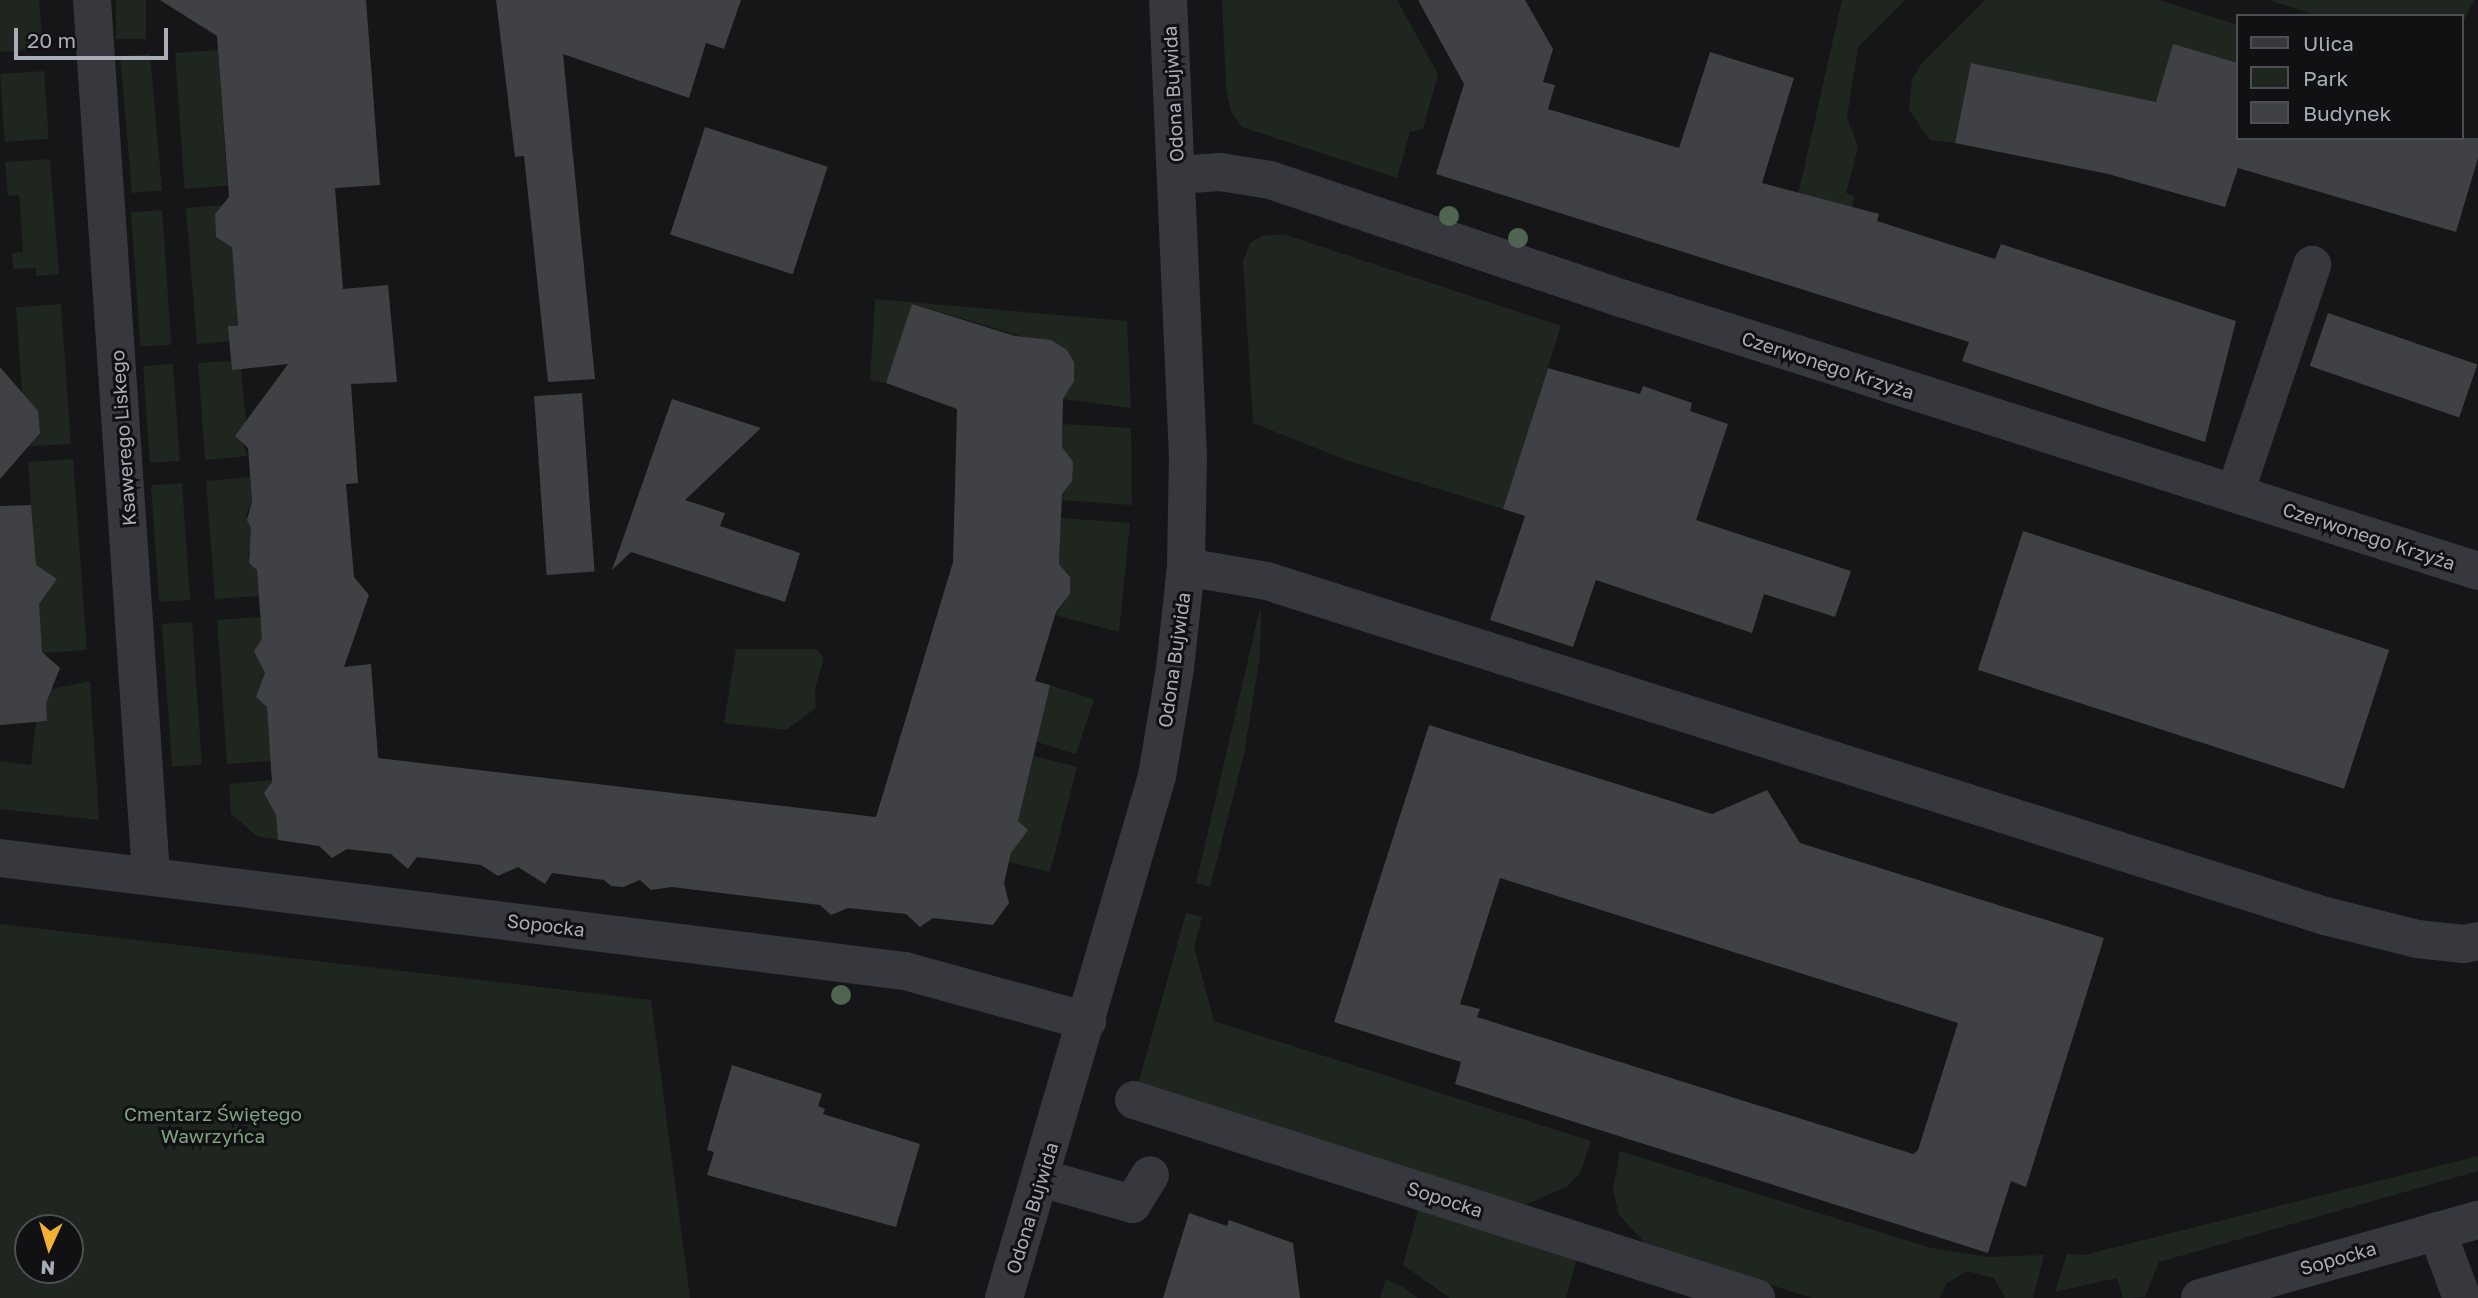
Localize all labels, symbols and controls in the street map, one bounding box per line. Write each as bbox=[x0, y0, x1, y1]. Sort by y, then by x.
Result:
scale bar bbox=[18, 14, 172, 58]
legend bbox=[2236, 14, 2464, 140]
street label: Odona Bujwida bbox=[1158, 25, 1188, 163]
text: 20 m bbox=[27, 27, 76, 53]
text: Ulica bbox=[2303, 30, 2354, 56]
text: Park bbox=[2303, 65, 2348, 91]
text: Budynek bbox=[2303, 100, 2391, 126]
street label: Czerwonego Krzyża bbox=[1739, 326, 1917, 404]
street label: Ksawerego Liskego bbox=[105, 349, 141, 527]
street label: Czerwonego Krzyża bbox=[2280, 497, 2458, 575]
street label: Odona Bujwida bbox=[1153, 591, 1195, 729]
street label: Sopocka bbox=[506, 909, 586, 941]
park label: Cmentarz Świętego Wawrzyńca bbox=[124, 1103, 302, 1147]
street label: Odona Bujwida bbox=[1001, 1139, 1063, 1277]
street label: Sopocka bbox=[1404, 1176, 1486, 1222]
north arrow bbox=[14, 1214, 84, 1284]
street label: Sopocka bbox=[2297, 1236, 2379, 1280]
text: N bbox=[40, 1256, 56, 1280]

